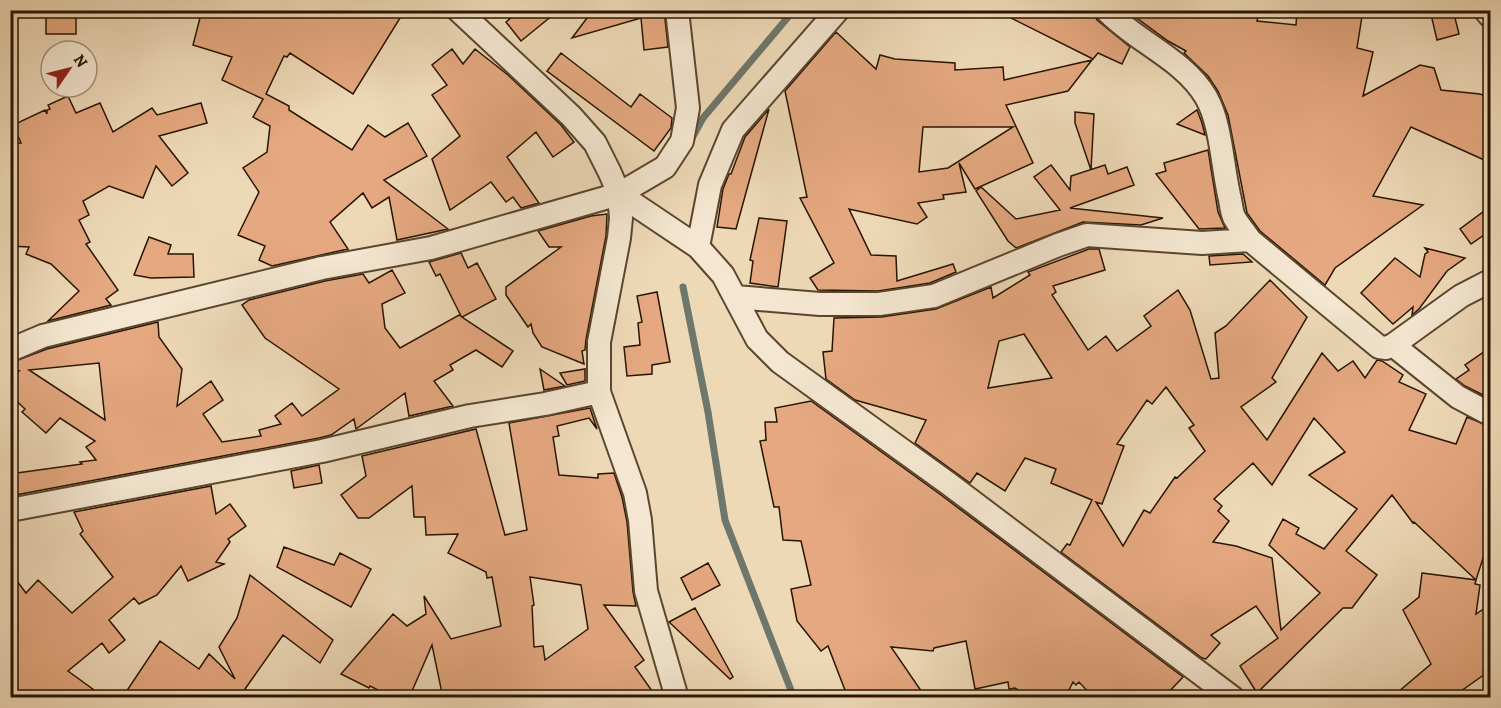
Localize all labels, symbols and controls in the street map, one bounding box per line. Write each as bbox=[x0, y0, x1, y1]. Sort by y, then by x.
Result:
north arrow bbox=[39, 39, 99, 99]
text: N bbox=[68, 50, 93, 72]

